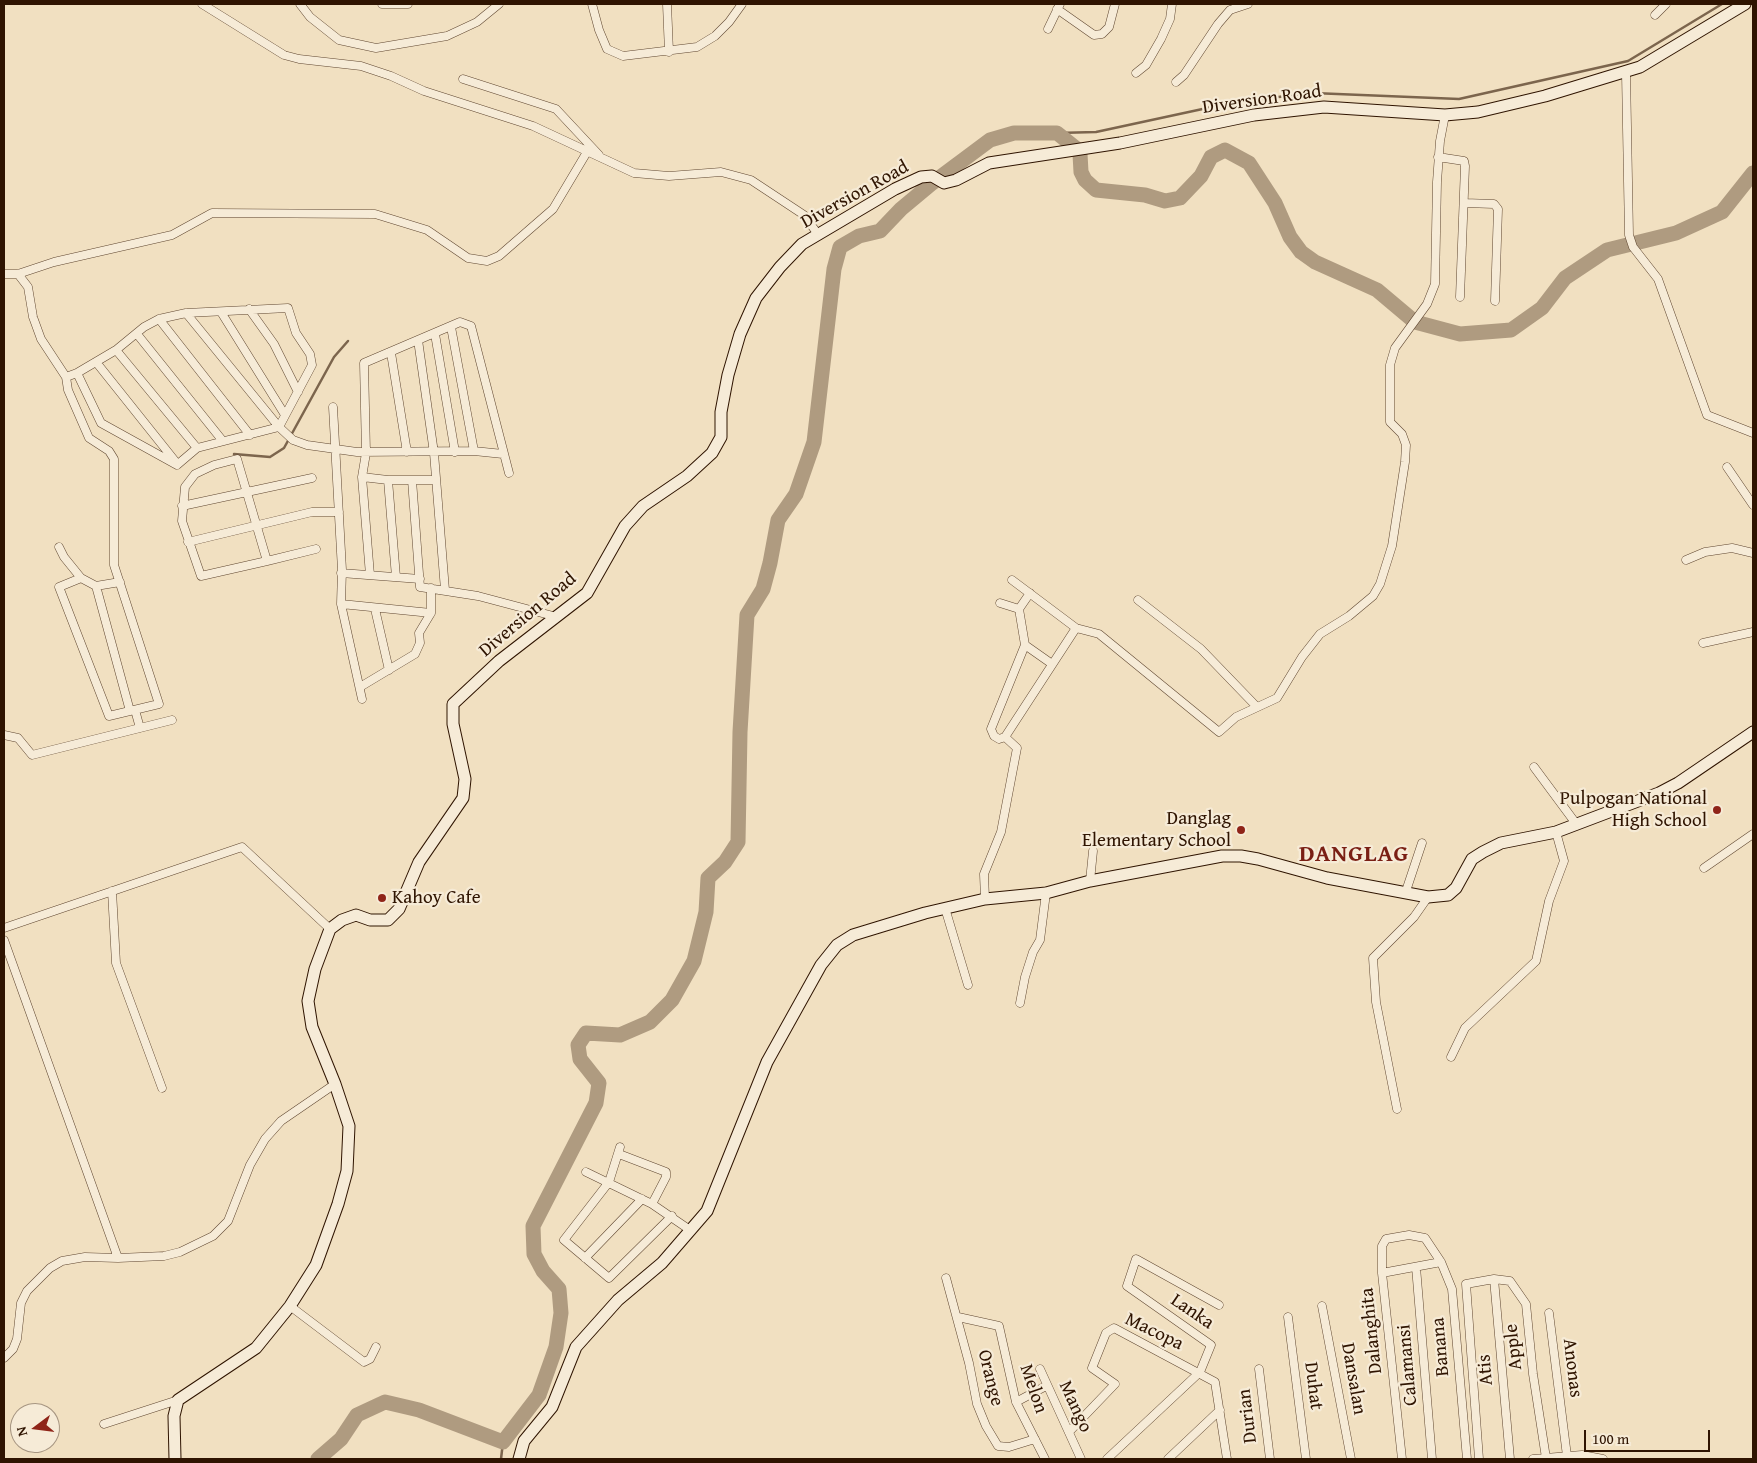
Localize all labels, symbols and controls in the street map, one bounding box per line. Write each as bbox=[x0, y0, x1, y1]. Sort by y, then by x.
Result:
street label: Diversion Road bbox=[1201, 80, 1323, 120]
street label: Diversion Road bbox=[797, 156, 913, 234]
street label: Diversion Road bbox=[475, 568, 581, 662]
place label: Pulpogan National High School bbox=[1560, 788, 1707, 832]
marker: Pulpogan National High School bbox=[1711, 804, 1723, 816]
place label: Danglag Elementary School bbox=[1082, 808, 1231, 852]
marker: Danglag Elementary School bbox=[1235, 824, 1247, 836]
district label: DANGLAG bbox=[1298, 841, 1410, 869]
place label: Kahoy Cafe bbox=[392, 887, 481, 909]
marker: Kahoy Cafe bbox=[376, 892, 388, 904]
street label: Dalanghita bbox=[1356, 1287, 1388, 1375]
street label: Lanka bbox=[1166, 1289, 1218, 1335]
street label: Macopa bbox=[1121, 1308, 1187, 1356]
street label: Banana bbox=[1427, 1317, 1455, 1377]
street label: Calamansi bbox=[1393, 1323, 1423, 1407]
street label: Apple bbox=[1500, 1323, 1528, 1371]
street label: Anonas bbox=[1557, 1337, 1587, 1399]
street label: Dansalan bbox=[1335, 1341, 1371, 1417]
street label: Orange bbox=[972, 1347, 1008, 1409]
street label: Atis bbox=[1473, 1354, 1499, 1386]
street label: Duhat bbox=[1299, 1361, 1327, 1411]
street label: Melon bbox=[1014, 1362, 1052, 1416]
street label: Mango bbox=[1053, 1378, 1097, 1436]
street label: Durian bbox=[1233, 1387, 1263, 1445]
north arrow bbox=[10, 1403, 60, 1453]
scale bar bbox=[1587, 1420, 1713, 1452]
text: N bbox=[11, 1425, 32, 1439]
text: 100 m bbox=[1592, 1428, 1629, 1449]

